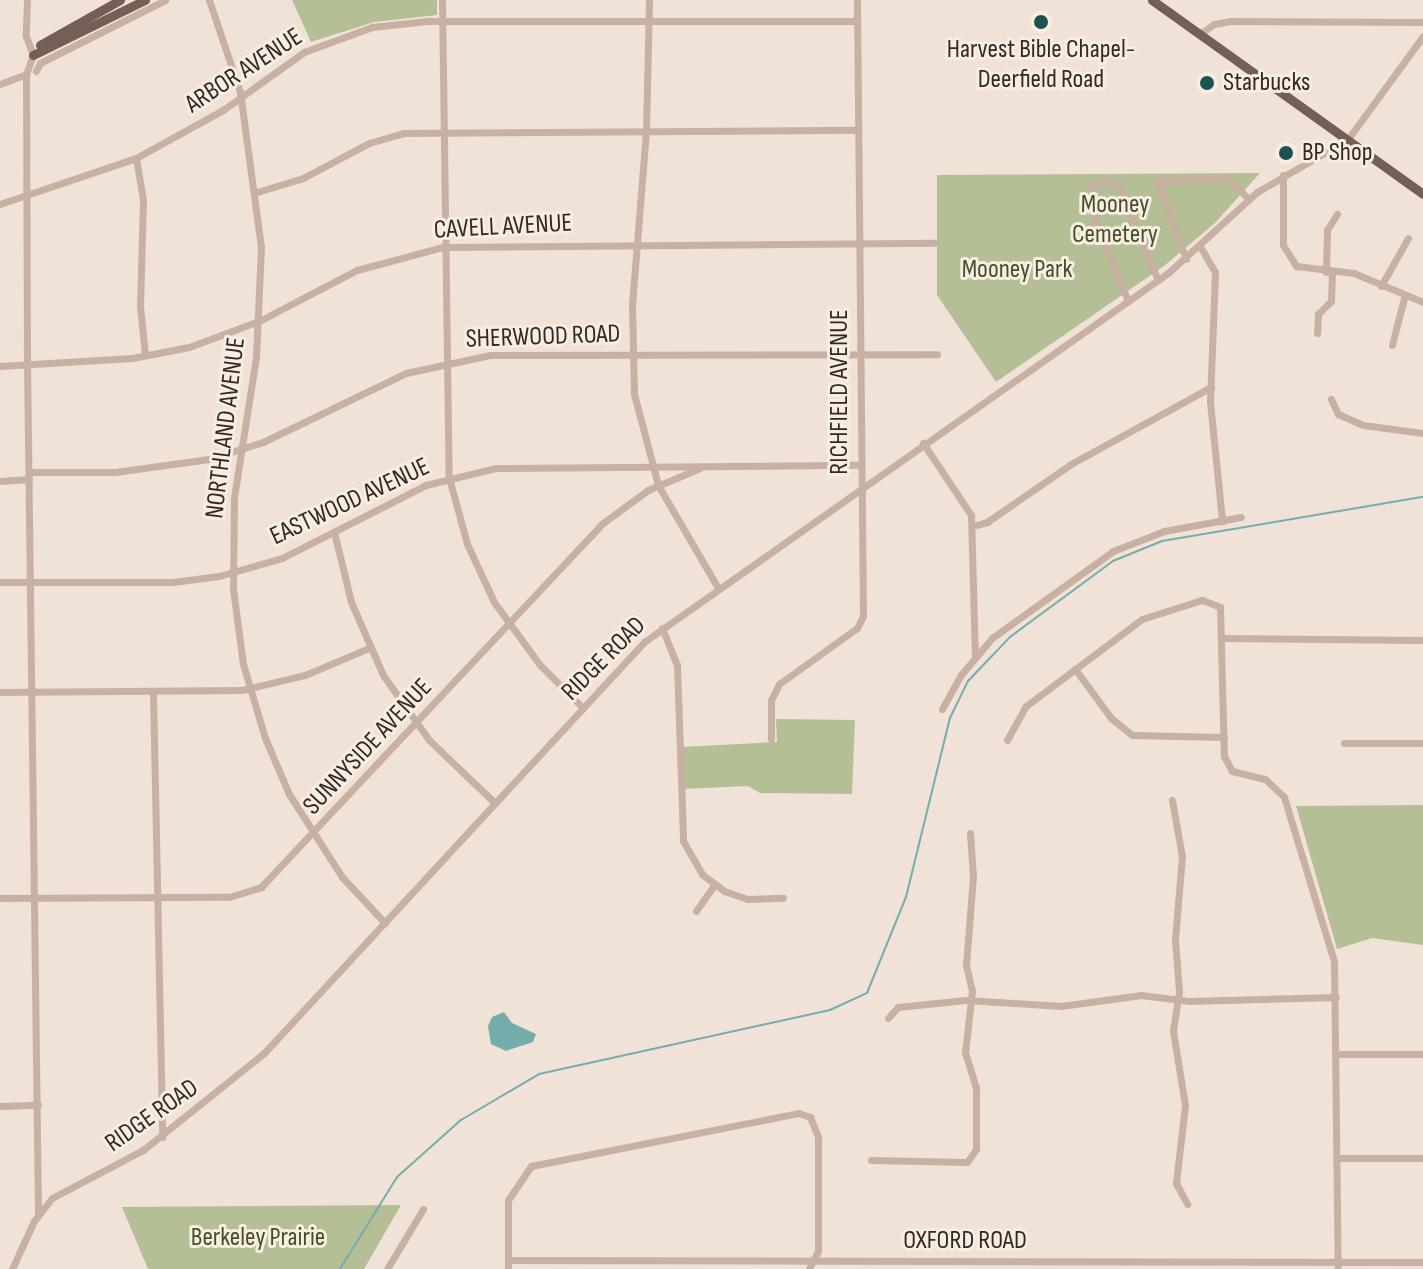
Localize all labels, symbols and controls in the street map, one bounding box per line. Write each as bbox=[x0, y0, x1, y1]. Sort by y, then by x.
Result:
marker: Harvest Bible Chapel- Deerfield Road bbox=[1032, 13, 1050, 31]
street label: ARBOR AVENUE bbox=[180, 22, 308, 120]
place label: Harvest Bible Chapel- Deerfield Road bbox=[947, 34, 1135, 96]
place label: Starbucks bbox=[1223, 67, 1310, 99]
marker: Starbucks bbox=[1198, 74, 1216, 92]
place label: BP Shop bbox=[1302, 137, 1372, 169]
marker: BP Shop bbox=[1277, 144, 1295, 162]
park label: Mooney Cemetery bbox=[1072, 189, 1158, 250]
street label: CAVELL AVENUE bbox=[433, 208, 573, 246]
park label: Mooney Park bbox=[962, 254, 1072, 286]
street label: RICHFIELD AVENUE bbox=[824, 309, 856, 475]
street label: SHERWOOD ROAD bbox=[465, 319, 621, 355]
street label: NORTHLAND AVENUE bbox=[199, 336, 253, 520]
street label: EASTWOOD AVENUE bbox=[265, 451, 435, 553]
street label: RIDGE ROAD bbox=[555, 610, 653, 708]
street label: SUNNYSIDE AVENUE bbox=[297, 672, 439, 822]
street label: RIDGE ROAD bbox=[99, 1073, 205, 1159]
park label: Berkeley Prairie bbox=[191, 1222, 325, 1254]
street label: OXFORD ROAD bbox=[903, 1225, 1027, 1257]

